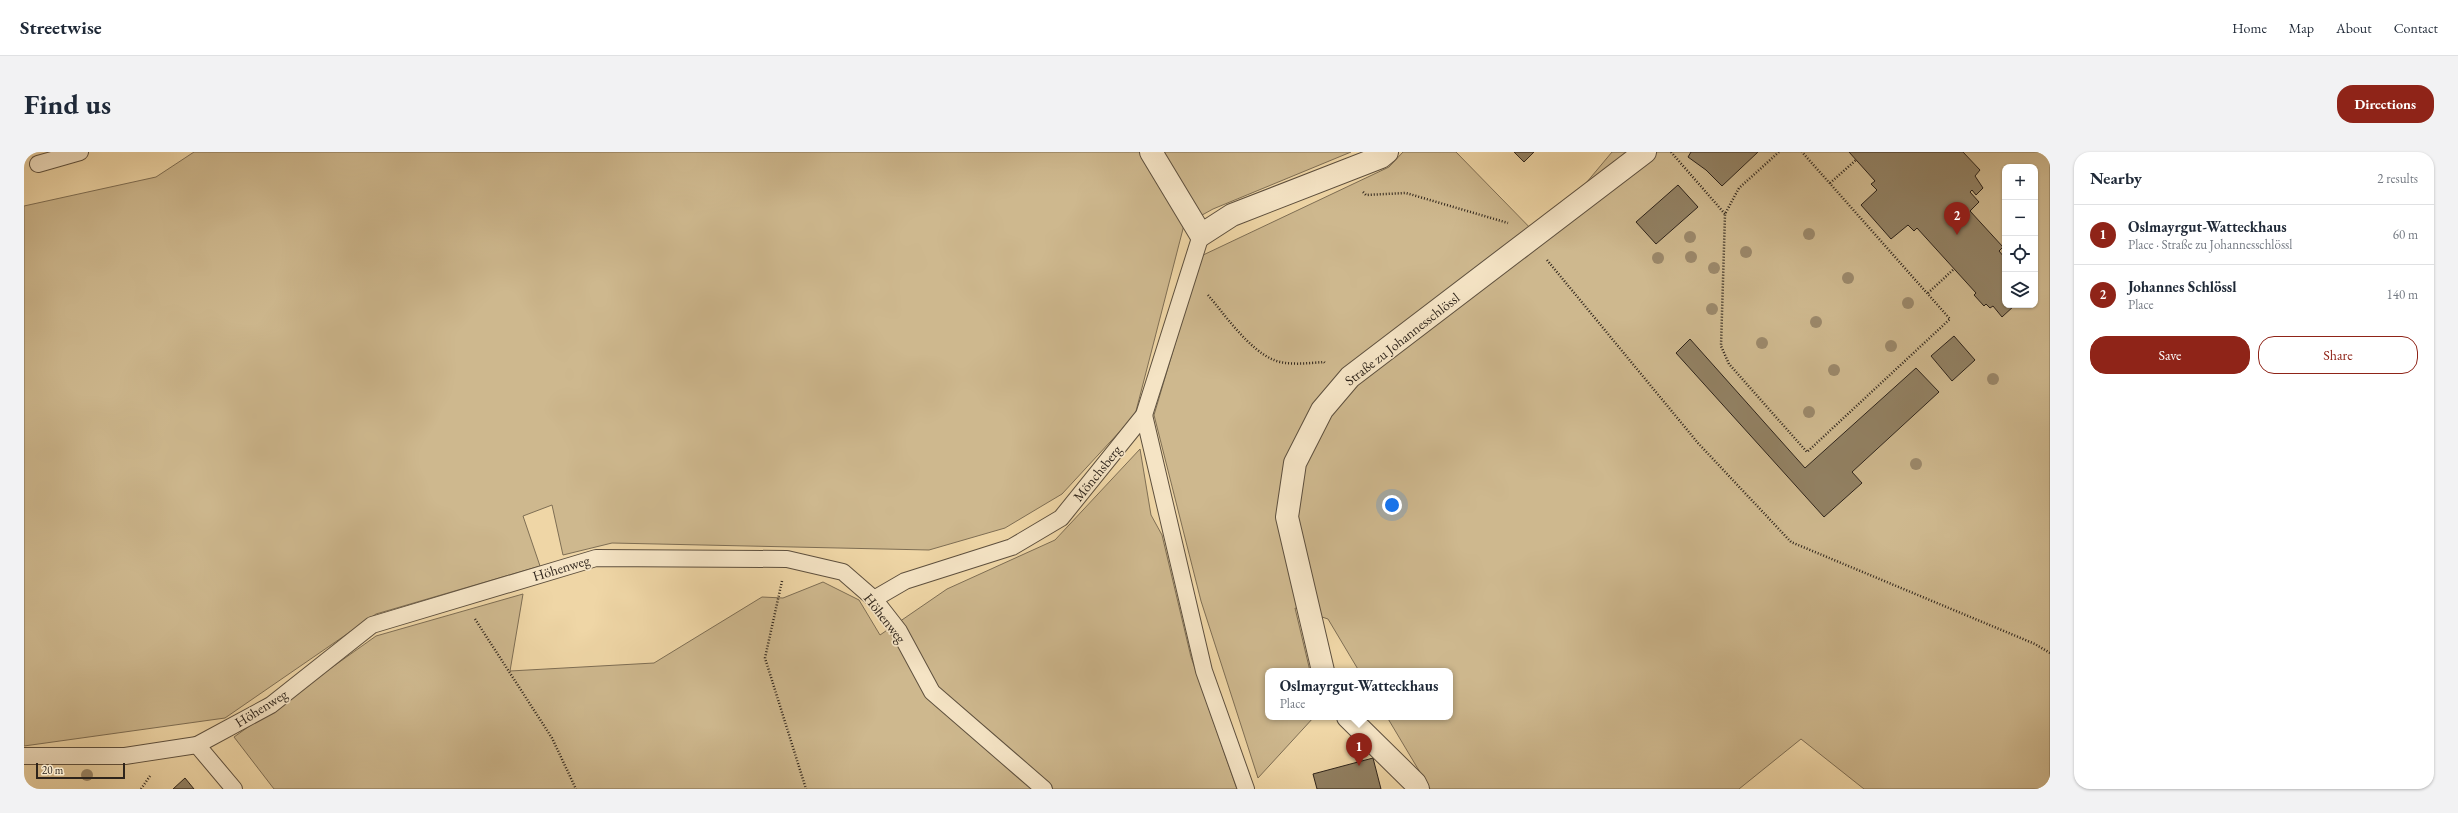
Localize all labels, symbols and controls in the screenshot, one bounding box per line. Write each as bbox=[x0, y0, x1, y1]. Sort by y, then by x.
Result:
text: Streetwise bbox=[20, 15, 102, 40]
text: Home bbox=[2232, 19, 2267, 37]
text: Map bbox=[2289, 19, 2314, 37]
text: About bbox=[2336, 19, 2372, 37]
text: Contact bbox=[2394, 19, 2438, 37]
button: Directions bbox=[2337, 85, 2434, 123]
text: Find us bbox=[24, 86, 111, 122]
map controls bbox=[2002, 164, 2038, 308]
button: + bbox=[2002, 164, 2038, 200]
text: Nearby bbox=[2090, 167, 2142, 189]
text: 2 results bbox=[2377, 170, 2418, 187]
button: − bbox=[2002, 200, 2038, 236]
pin: 2 bbox=[1944, 202, 1970, 235]
text: Oslmayrgut-Watteckhaus bbox=[2128, 217, 2287, 236]
text: 1 bbox=[2100, 226, 2106, 243]
text: 60 m bbox=[2393, 226, 2418, 243]
button: locate bbox=[2002, 236, 2038, 272]
text: Place · Straße zu Johannesschlössl bbox=[2128, 236, 2292, 253]
button: layers bbox=[2002, 272, 2038, 308]
text: Johannes Schlössl bbox=[2128, 277, 2237, 296]
text: 2 bbox=[2100, 286, 2106, 303]
text: 140 m bbox=[2387, 286, 2418, 303]
street label: Straße zu Johannesschlössl bbox=[1341, 288, 1464, 390]
text: Place bbox=[2128, 296, 2154, 313]
button: Save bbox=[2090, 336, 2250, 374]
button: Share bbox=[2258, 336, 2418, 374]
street label: Mönchsberg bbox=[1069, 440, 1126, 505]
your location bbox=[1382, 495, 1402, 515]
street label: Höhenweg bbox=[530, 551, 593, 585]
street label: Höhenweg bbox=[860, 589, 911, 647]
popup bbox=[1265, 668, 1453, 720]
text: Oslmayrgut-Watteckhaus bbox=[1280, 676, 1438, 695]
street label: Höhenweg bbox=[231, 684, 291, 731]
text: Place bbox=[1280, 695, 1305, 712]
pin: 1 bbox=[1346, 733, 1372, 766]
scale bar bbox=[36, 761, 125, 780]
text: 20 m bbox=[42, 763, 63, 777]

